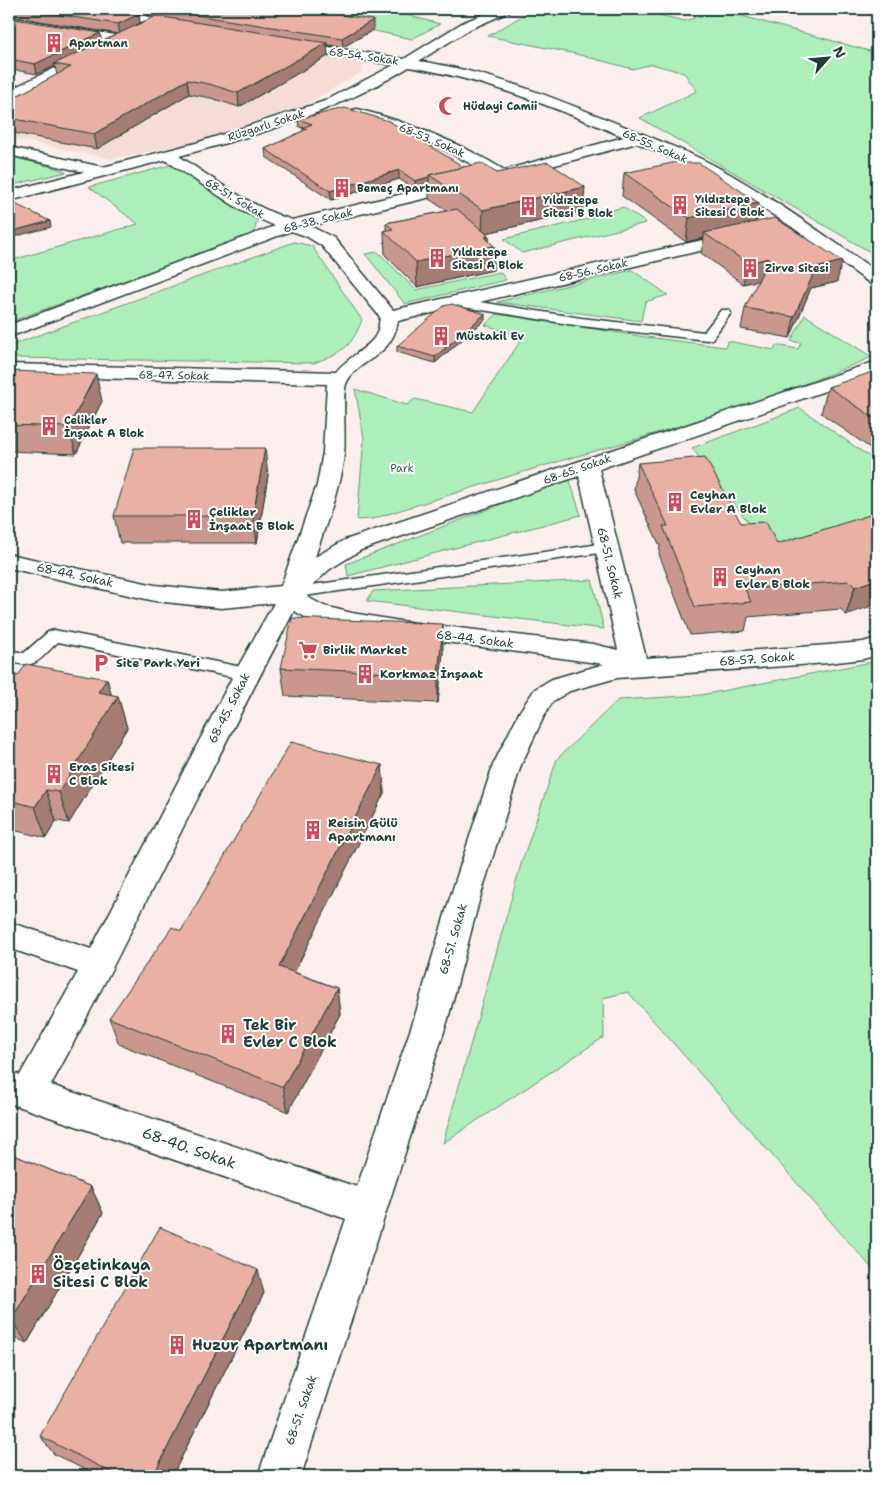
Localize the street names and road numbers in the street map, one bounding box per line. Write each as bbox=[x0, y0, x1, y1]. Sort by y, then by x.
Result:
street label: 68-54. Sokak bbox=[328, 44, 400, 69]
street label: Rüzgarlı Sokak bbox=[226, 106, 307, 145]
street label: 68-53. Sokak bbox=[396, 120, 467, 161]
street label: 68-55. Sokak bbox=[620, 126, 690, 167]
street label: 68-51. Sokak bbox=[202, 175, 267, 222]
street label: 68-38. Sokak bbox=[282, 205, 354, 236]
street label: 68-56. Sokak bbox=[557, 255, 629, 286]
street label: 68-47. Sokak bbox=[138, 367, 210, 384]
street label: 68-65. Sokak bbox=[541, 451, 613, 488]
street label: 68-51. Sokak bbox=[593, 526, 627, 601]
street label: 68-44. Sokak bbox=[35, 559, 115, 591]
street label: 68-44. Sokak bbox=[435, 626, 515, 652]
street label: 68-57. Sokak bbox=[719, 648, 796, 670]
street label: 68-45. Sokak bbox=[204, 670, 254, 746]
street label: 68-51. Sokak bbox=[435, 901, 471, 976]
street label: 68-40. Sokak bbox=[139, 1123, 239, 1173]
street label: 68-51. Sokak bbox=[282, 1373, 321, 1447]

